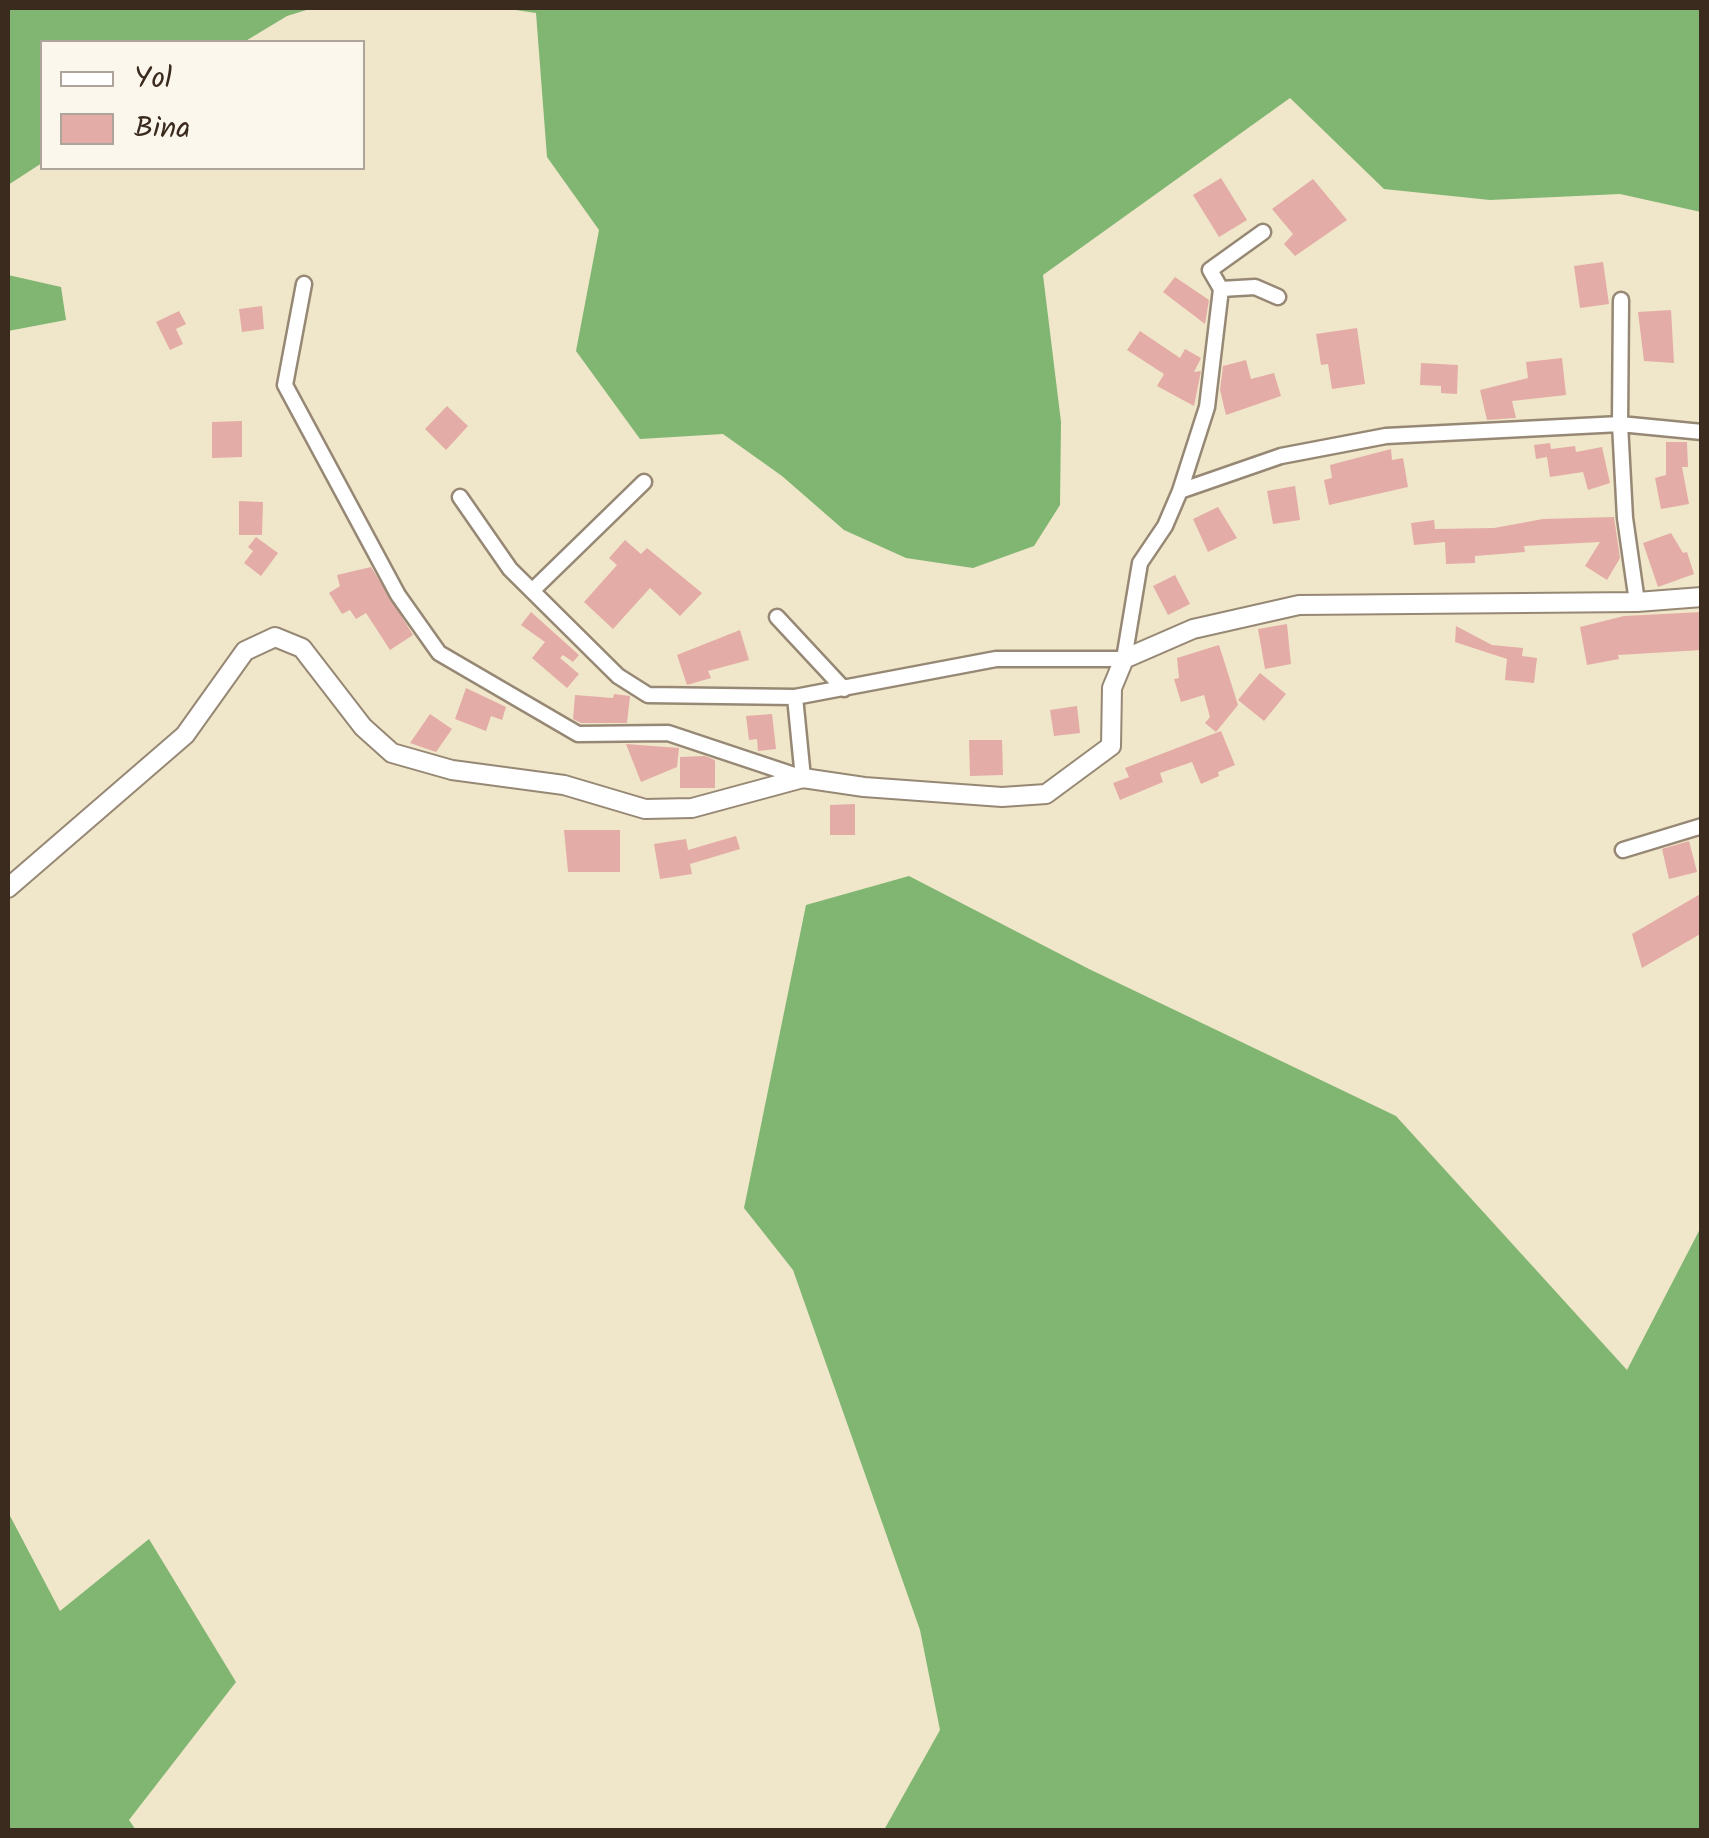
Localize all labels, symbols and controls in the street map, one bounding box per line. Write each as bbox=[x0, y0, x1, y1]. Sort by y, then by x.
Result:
legend bbox=[40, 40, 365, 170]
text: Yol bbox=[134, 55, 172, 103]
text: Bina bbox=[134, 105, 190, 153]

